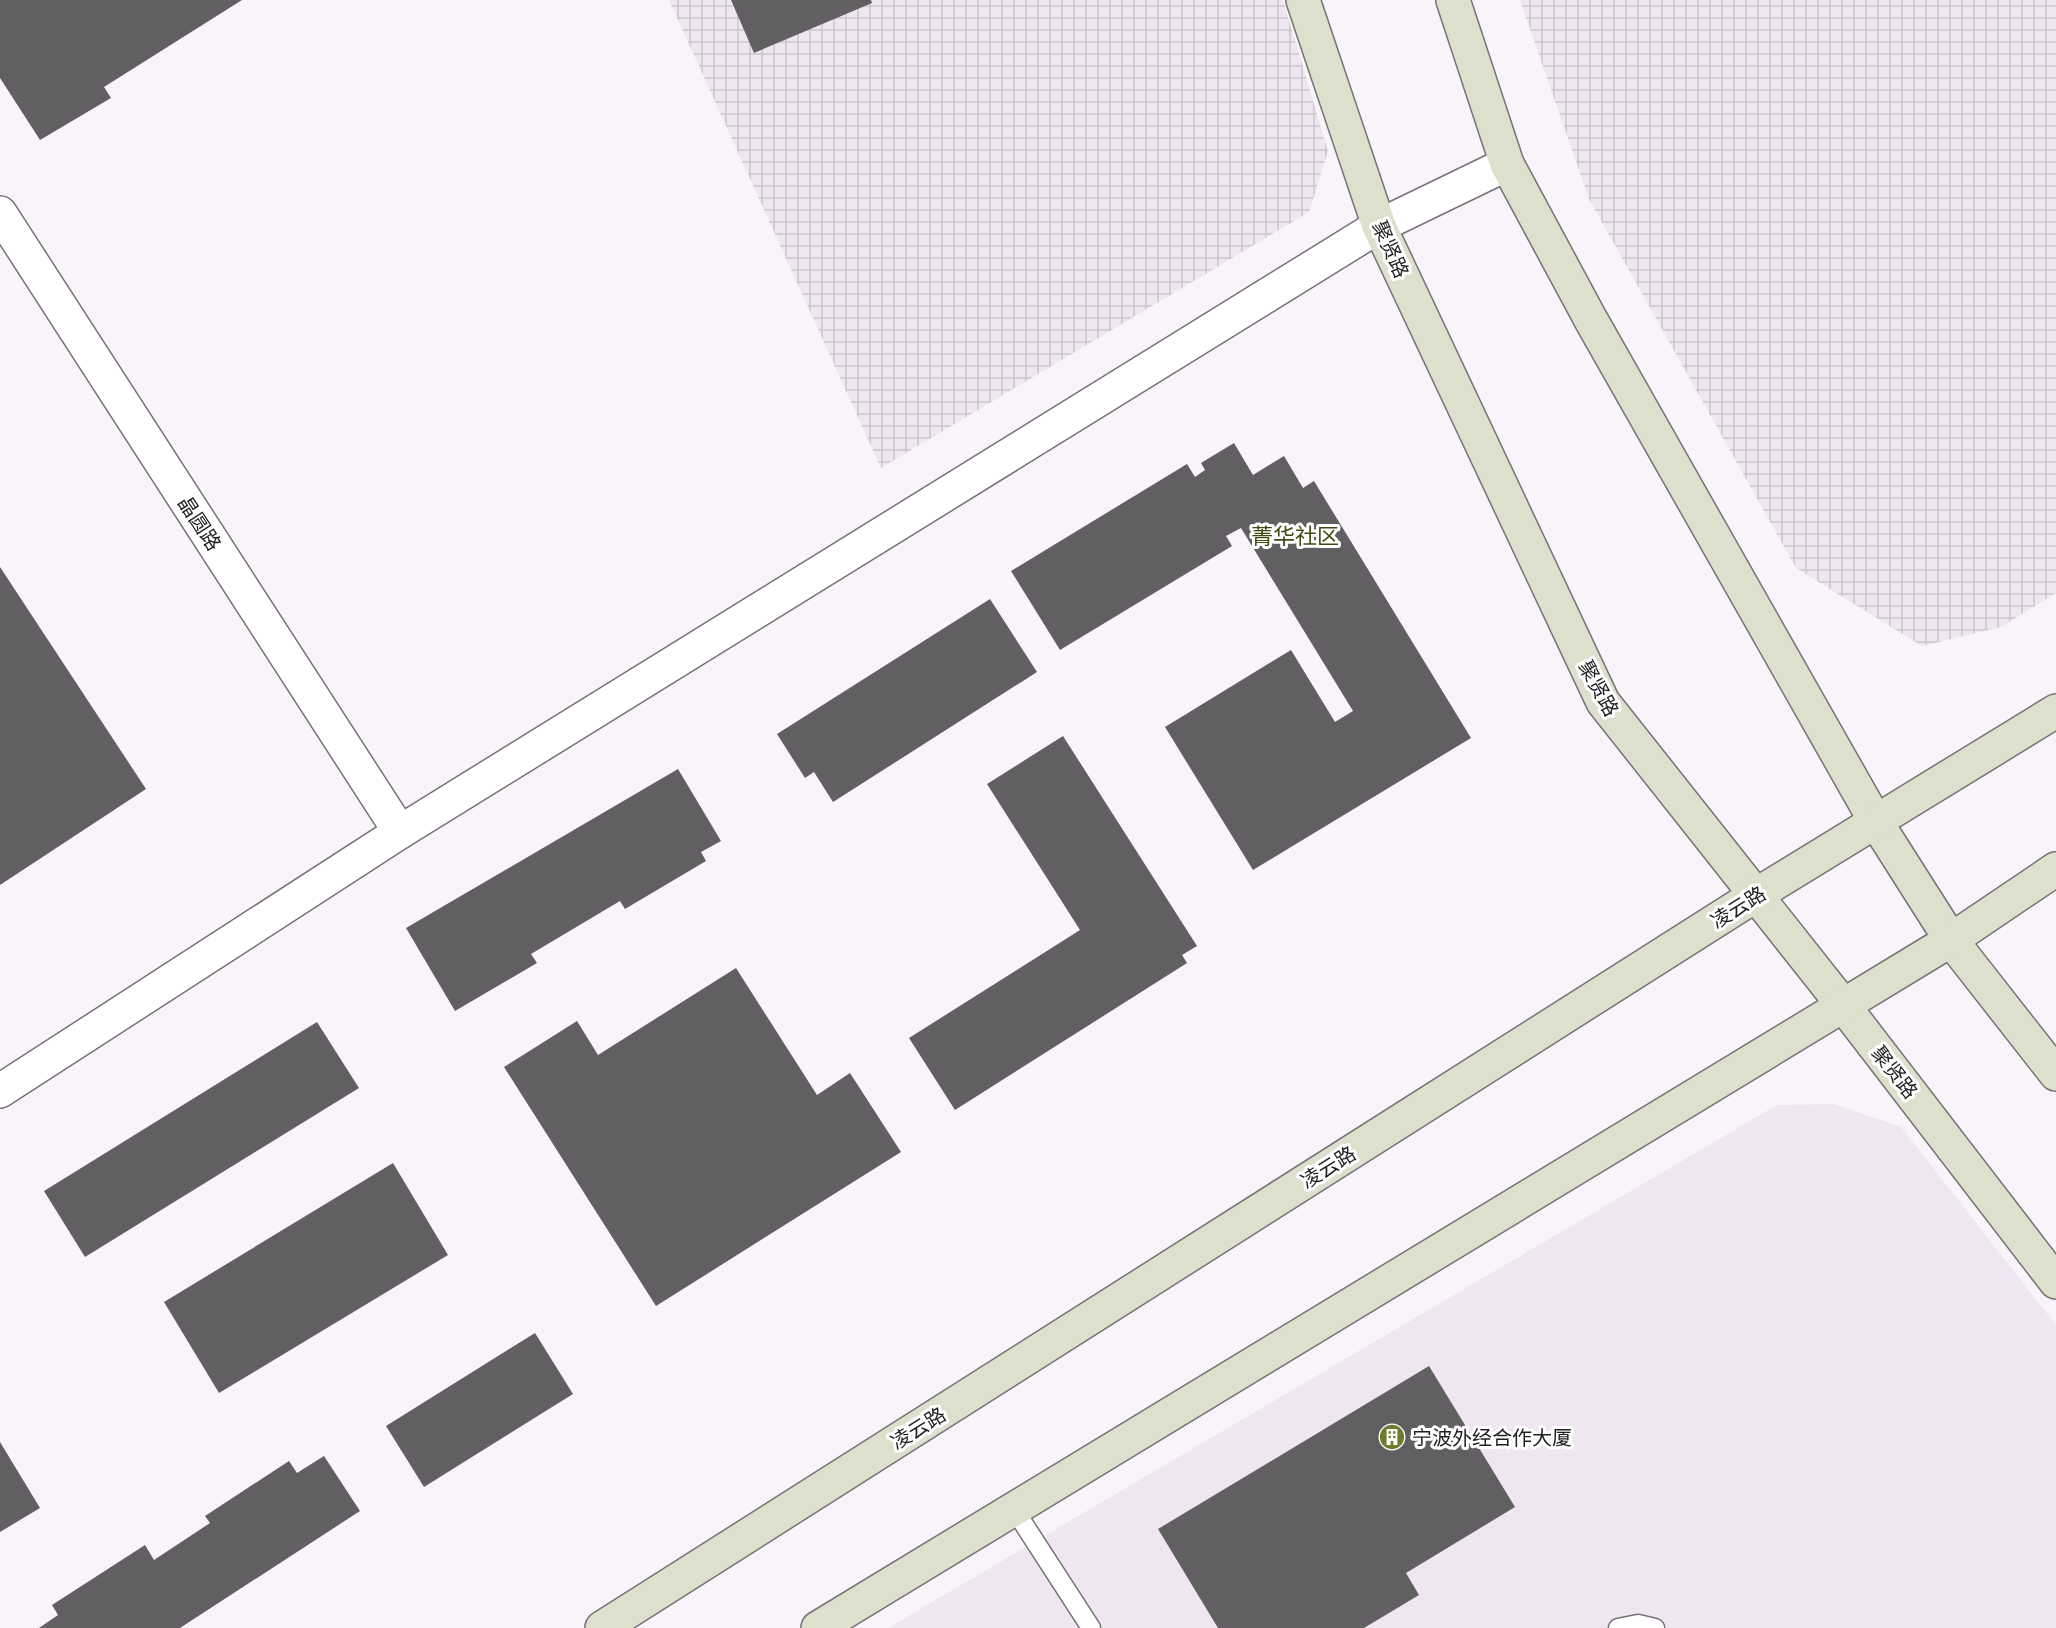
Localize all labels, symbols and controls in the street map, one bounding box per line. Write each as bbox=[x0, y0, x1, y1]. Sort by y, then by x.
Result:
street label: 聚贤路 bbox=[1366, 216, 1416, 282]
street label: 晶圆路 bbox=[172, 490, 228, 556]
district label: 菁华社区 bbox=[1251, 520, 1339, 550]
street label: 聚贤路 bbox=[1573, 655, 1625, 721]
street label: 凌云路 bbox=[1705, 880, 1771, 934]
street label: 聚贤路 bbox=[1866, 1040, 1924, 1104]
street label: 凌云路 bbox=[1295, 1140, 1361, 1194]
street label: 凌云路 bbox=[885, 1401, 951, 1455]
building icon: 宁波外经合作大厦 bbox=[1377, 1422, 1407, 1452]
place label: 宁波外经合作大厦 bbox=[1412, 1424, 1572, 1451]

